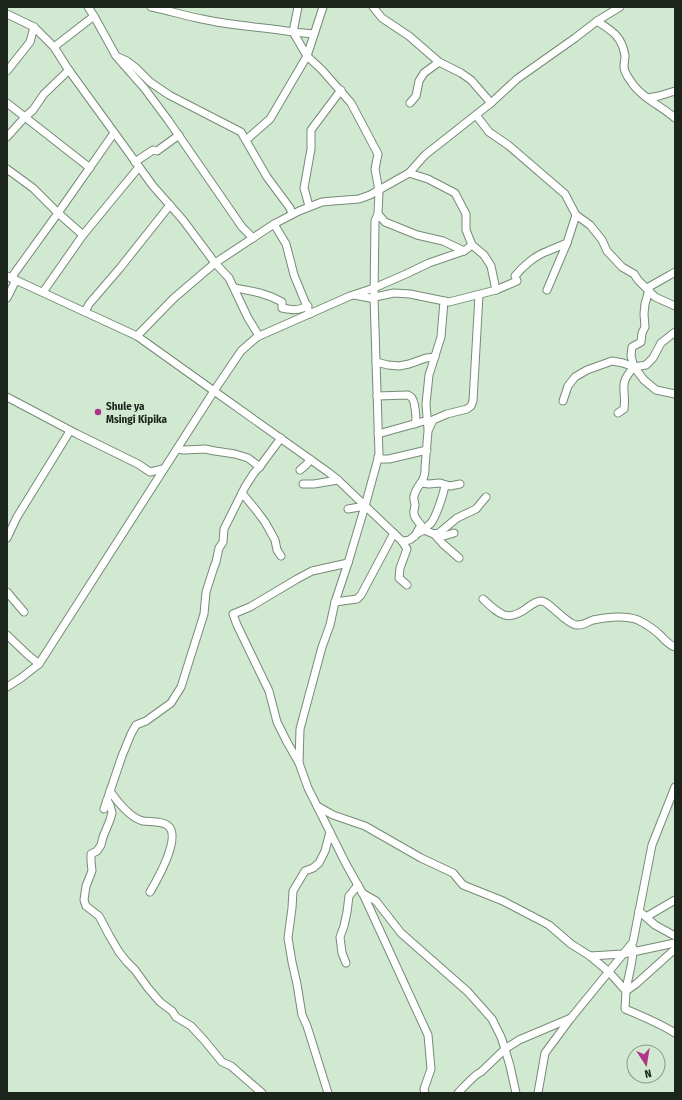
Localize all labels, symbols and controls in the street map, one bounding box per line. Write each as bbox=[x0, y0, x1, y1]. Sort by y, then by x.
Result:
place label: Shule ya Msingi Kipika bbox=[106, 400, 167, 426]
marker: Shule ya Msingi Kipika bbox=[93, 407, 103, 417]
north arrow bbox=[626, 1044, 666, 1084]
text: N bbox=[643, 1066, 653, 1080]

